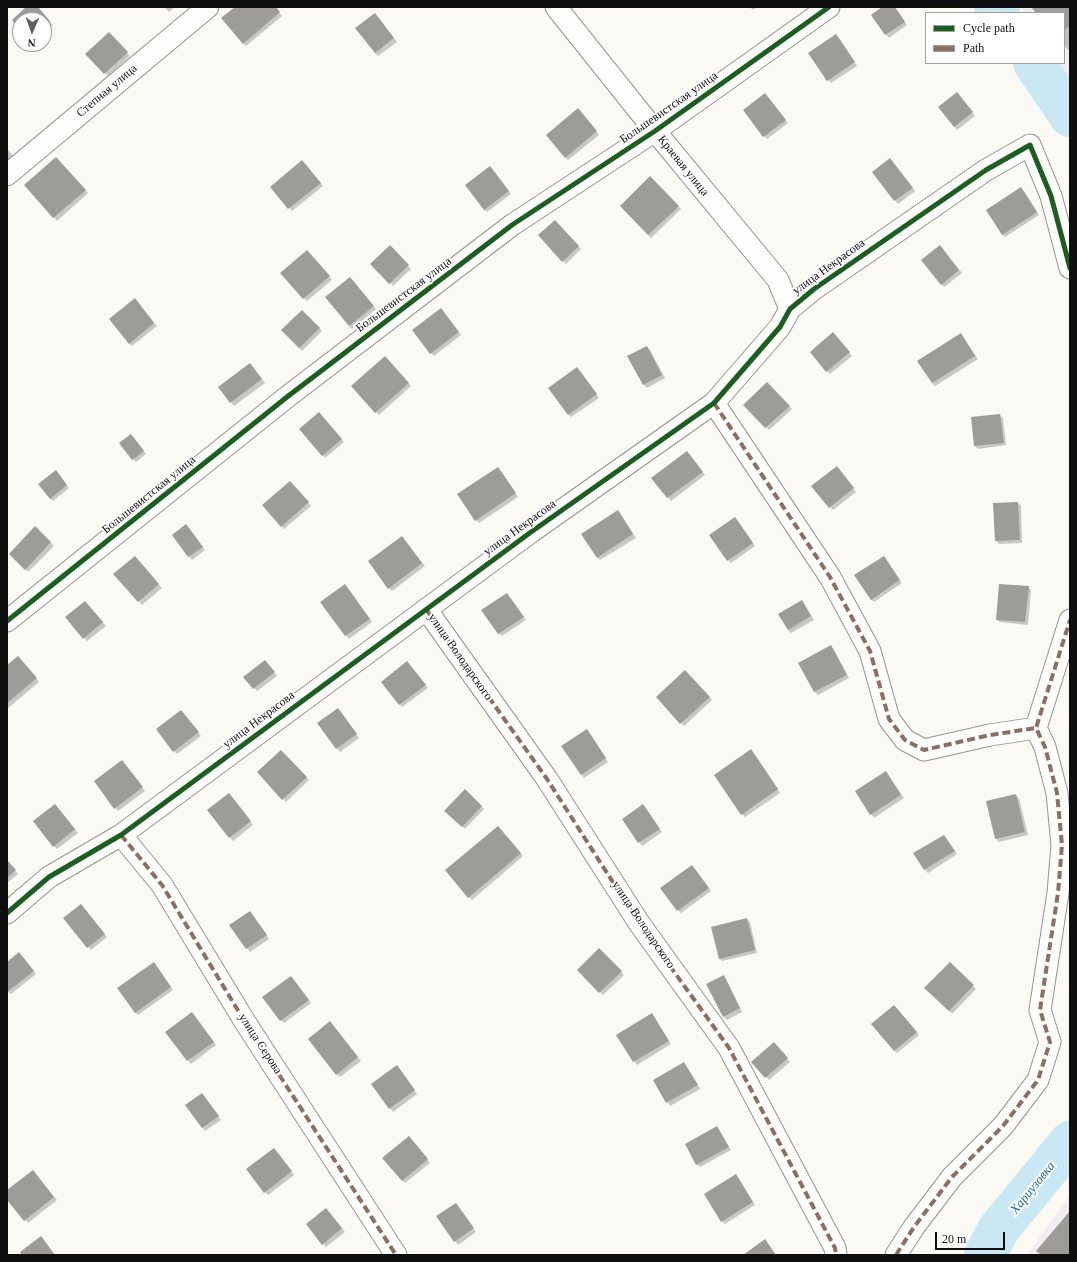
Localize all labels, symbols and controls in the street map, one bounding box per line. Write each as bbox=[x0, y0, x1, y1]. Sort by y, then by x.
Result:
north arrow bbox=[12, 12, 52, 52]
legend bbox=[925, 12, 1065, 64]
text: Cycle path bbox=[963, 21, 1015, 35]
text: N bbox=[27, 37, 36, 49]
text: Path bbox=[963, 41, 984, 55]
street label: Степная улица bbox=[74, 61, 140, 121]
street label: Большевистская улица bbox=[617, 69, 721, 147]
street label: Краевая улица bbox=[654, 133, 712, 199]
street label: улица Некрасова bbox=[790, 236, 868, 298]
street label: Большевистская улица bbox=[353, 254, 455, 336]
street label: Большевистская улица bbox=[99, 453, 199, 537]
street label: улица Некрасова bbox=[481, 497, 559, 559]
street label: улица Володарского bbox=[425, 611, 495, 703]
street label: улица Некрасова bbox=[220, 688, 298, 752]
street label: улица Володарского bbox=[608, 878, 678, 972]
street label: улица Серова bbox=[235, 1011, 285, 1077]
water label: Хариузовка bbox=[1007, 1159, 1059, 1217]
scale bar bbox=[937, 1224, 1007, 1250]
text: 20 m bbox=[942, 1232, 966, 1246]

